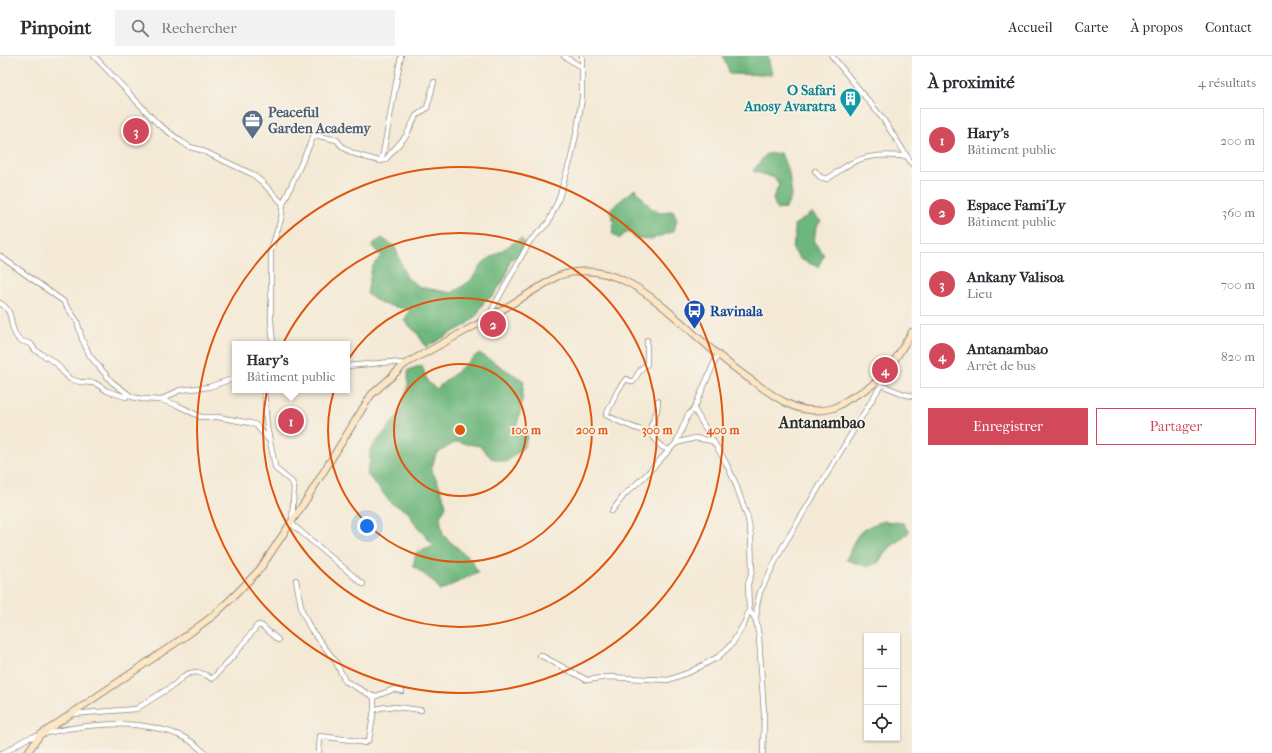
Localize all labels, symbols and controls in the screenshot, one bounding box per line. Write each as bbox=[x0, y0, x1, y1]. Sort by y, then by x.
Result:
search box bbox=[115, 10, 395, 46]
text: Pinpoint bbox=[20, 17, 91, 39]
icon: search bbox=[129, 17, 151, 39]
text: Rechercher bbox=[161, 19, 237, 37]
text: Accueil bbox=[1008, 19, 1053, 36]
text: Carte bbox=[1075, 19, 1108, 36]
text: À propos bbox=[1130, 19, 1183, 36]
text: Contact bbox=[1205, 19, 1252, 36]
text: À proximité bbox=[928, 72, 1015, 92]
text: 4 résultats bbox=[1198, 75, 1256, 90]
place label: O Safari Anosy Avaratra bbox=[743, 82, 837, 115]
building icon: O Safari Anosy Avaratra bbox=[838, 85, 864, 118]
place label: Peaceful Garden Academy bbox=[268, 104, 372, 137]
office icon: Peaceful Garden Academy bbox=[239, 107, 265, 140]
pin: 3 bbox=[123, 116, 149, 146]
text: Hary's bbox=[967, 124, 1009, 142]
text: 1 bbox=[940, 133, 944, 148]
text: 200 m bbox=[1220, 133, 1255, 148]
text: Bâtiment public bbox=[967, 142, 1056, 157]
text: Espace Fami'Ly bbox=[967, 196, 1066, 214]
text: 2 bbox=[939, 205, 945, 220]
text: 360 m bbox=[1222, 205, 1255, 220]
text: Bâtiment public bbox=[967, 214, 1056, 229]
text: Ankany Valisoa bbox=[967, 268, 1064, 286]
text: 3 bbox=[939, 277, 945, 292]
text: 700 m bbox=[1221, 277, 1255, 292]
text: Lieu bbox=[967, 286, 992, 301]
bus stop icon: Ravinala bbox=[681, 298, 707, 331]
place label: Ravinala bbox=[710, 303, 763, 320]
pin: 2 bbox=[480, 309, 506, 339]
text: Antanambao bbox=[967, 340, 1048, 358]
popup bbox=[232, 341, 350, 393]
text: 4 bbox=[938, 349, 946, 364]
text: 820 m bbox=[1221, 349, 1255, 364]
text: Hary's bbox=[246, 351, 289, 369]
pin: 4 bbox=[872, 355, 898, 385]
text: Arrêt de bus bbox=[967, 358, 1035, 373]
text: Bâtiment public bbox=[246, 369, 336, 384]
pin: 1 bbox=[278, 406, 304, 436]
button: Enregistrer bbox=[928, 408, 1088, 445]
button: Partager bbox=[1096, 408, 1256, 445]
district label: Antanambao bbox=[778, 413, 865, 432]
centre of rings bbox=[453, 423, 467, 437]
text: 100 m bbox=[511, 423, 542, 437]
text: 200 m bbox=[576, 423, 609, 437]
text: 300 m bbox=[642, 423, 673, 438]
text: 400 m bbox=[706, 423, 740, 438]
your location bbox=[357, 516, 377, 536]
map controls bbox=[864, 633, 900, 741]
button: + bbox=[864, 633, 900, 669]
button: − bbox=[864, 669, 900, 705]
button: locate bbox=[864, 705, 900, 741]

